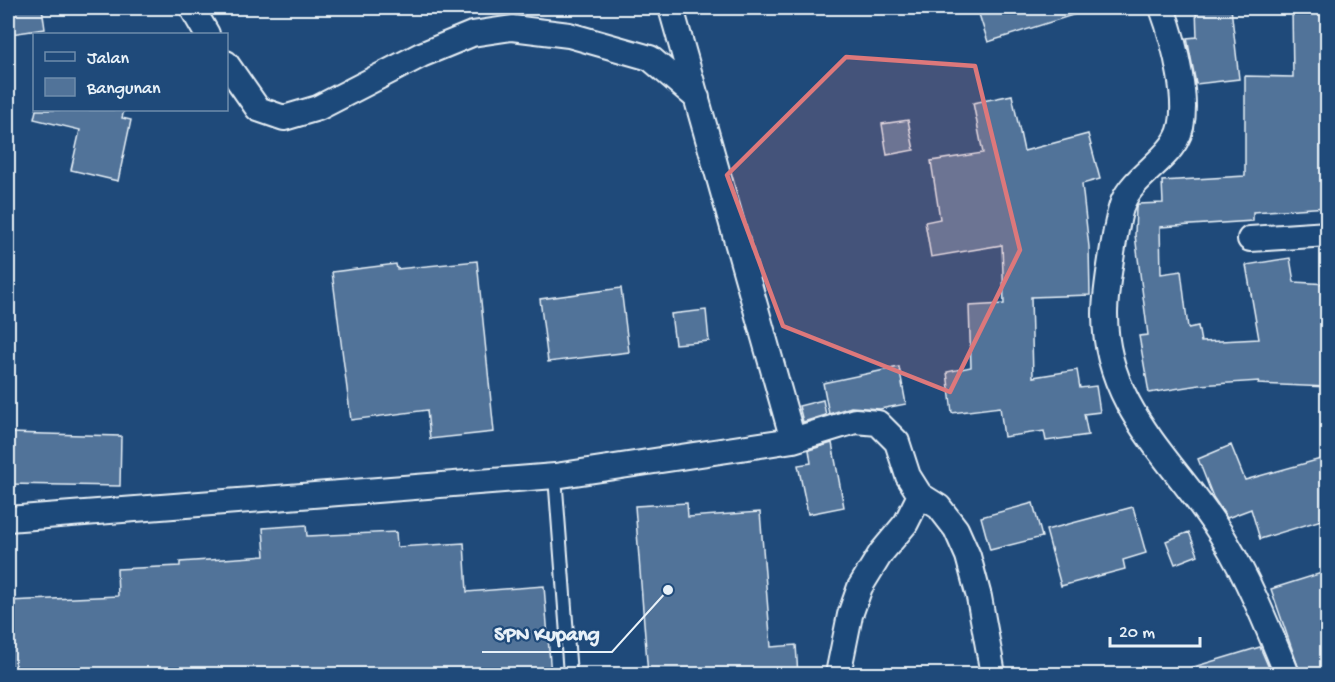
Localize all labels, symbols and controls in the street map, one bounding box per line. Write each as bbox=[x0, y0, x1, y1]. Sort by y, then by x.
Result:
legend bbox=[33, 33, 228, 111]
text: Jalan bbox=[87, 49, 129, 70]
text: Bangunan bbox=[86, 79, 161, 100]
scale bar bbox=[1110, 610, 1200, 648]
callout: SPN Kupang bbox=[482, 613, 612, 652]
text: 20 m bbox=[1119, 623, 1155, 644]
text: SPN Kupang bbox=[494, 624, 600, 649]

